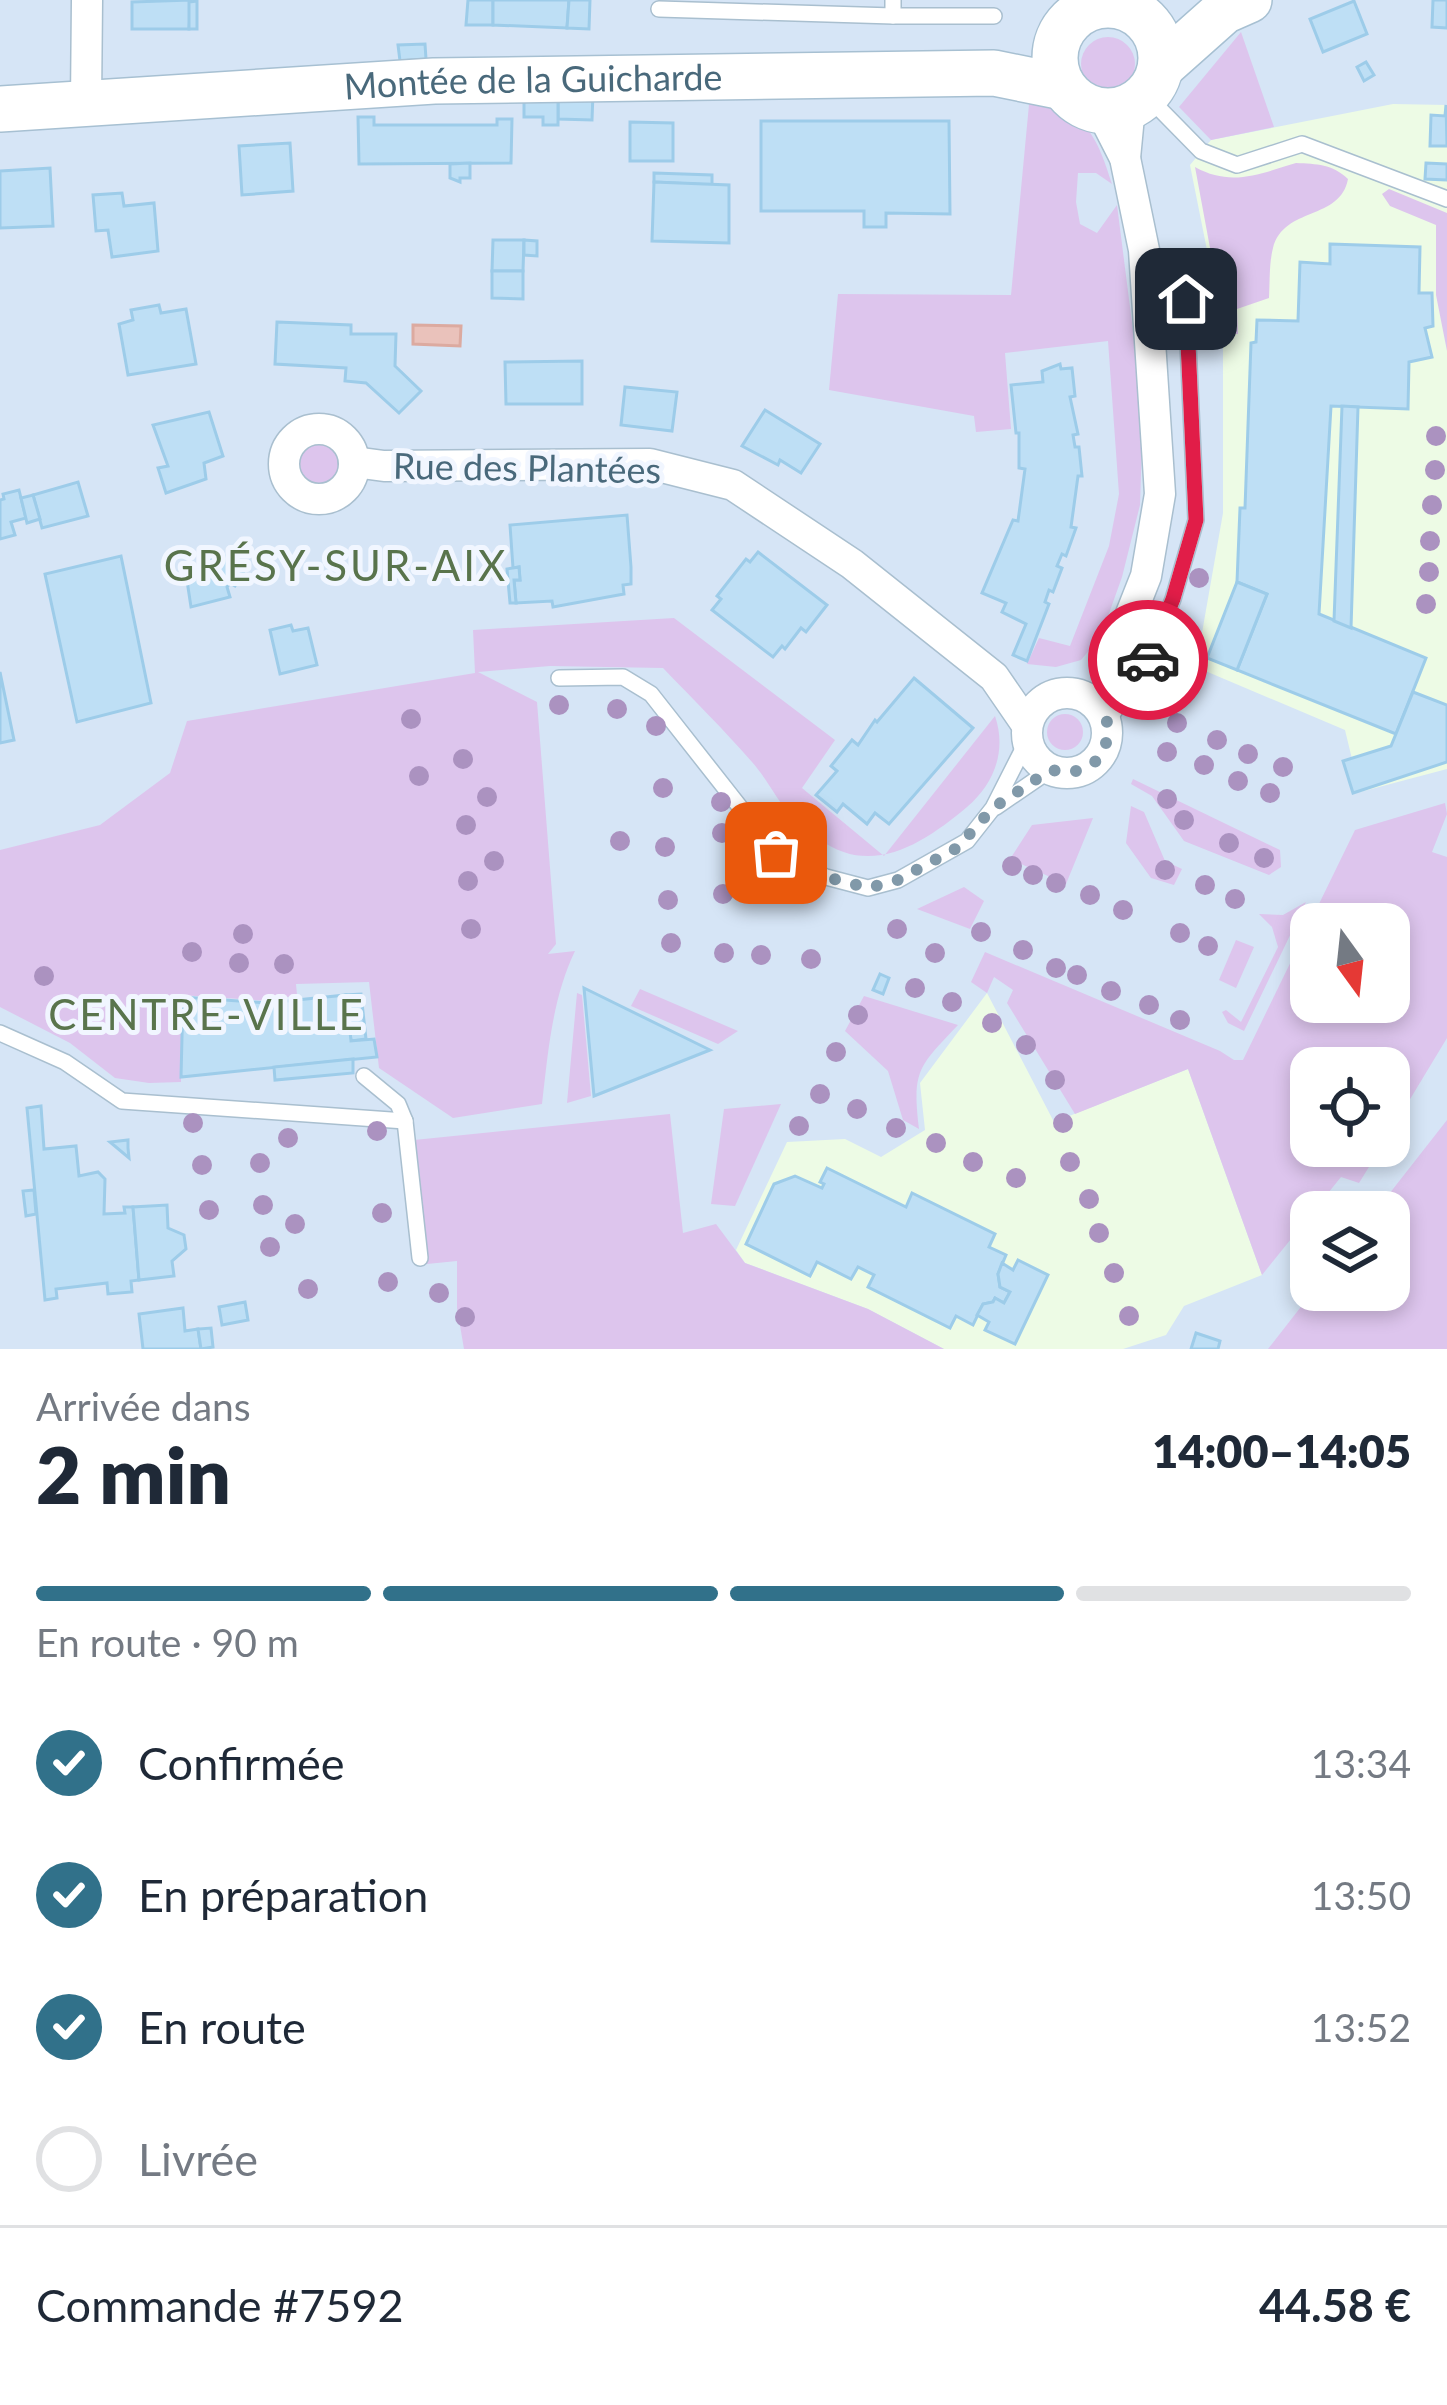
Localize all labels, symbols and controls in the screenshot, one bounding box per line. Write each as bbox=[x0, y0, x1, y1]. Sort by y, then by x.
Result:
street label: Montée de la Guicharde bbox=[342, 54, 723, 108]
pin bbox=[1135, 248, 1237, 350]
icon: home bbox=[1153, 266, 1219, 332]
street label: Rue des Plantées bbox=[393, 443, 661, 491]
district label: GRÉSY-SUR-AIX bbox=[164, 540, 508, 590]
courier bbox=[1088, 600, 1208, 720]
icon: car bbox=[1115, 627, 1181, 693]
pin bbox=[725, 802, 827, 904]
icon: bag bbox=[743, 820, 809, 886]
north arrow bbox=[1290, 903, 1410, 1023]
map controls bbox=[1290, 903, 1410, 1311]
district label: CENTRE-VILLE bbox=[48, 989, 366, 1039]
button: locate bbox=[1290, 1047, 1410, 1167]
button: layers bbox=[1290, 1191, 1410, 1311]
text: Arrivée dans bbox=[36, 1383, 251, 1429]
text: 14:00–14:05 bbox=[1152, 1424, 1411, 1478]
text: 2 min bbox=[36, 1427, 231, 1521]
text: En route · 90 m bbox=[36, 1619, 299, 1665]
icon: check bbox=[36, 1730, 102, 1796]
text: Confirmée bbox=[138, 1736, 345, 1790]
text: 13:34 bbox=[1311, 1740, 1411, 1786]
icon: check bbox=[36, 1862, 102, 1928]
text: En préparation bbox=[138, 1868, 428, 1922]
text: 13:50 bbox=[1311, 1872, 1411, 1918]
icon: check bbox=[36, 1994, 102, 2060]
text: En route bbox=[138, 2000, 306, 2054]
text: 13:52 bbox=[1311, 2004, 1411, 2050]
text: Livrée bbox=[138, 2132, 258, 2186]
text: Commande #7592 bbox=[36, 2278, 404, 2332]
text: 44.58 € bbox=[1259, 2278, 1411, 2332]

